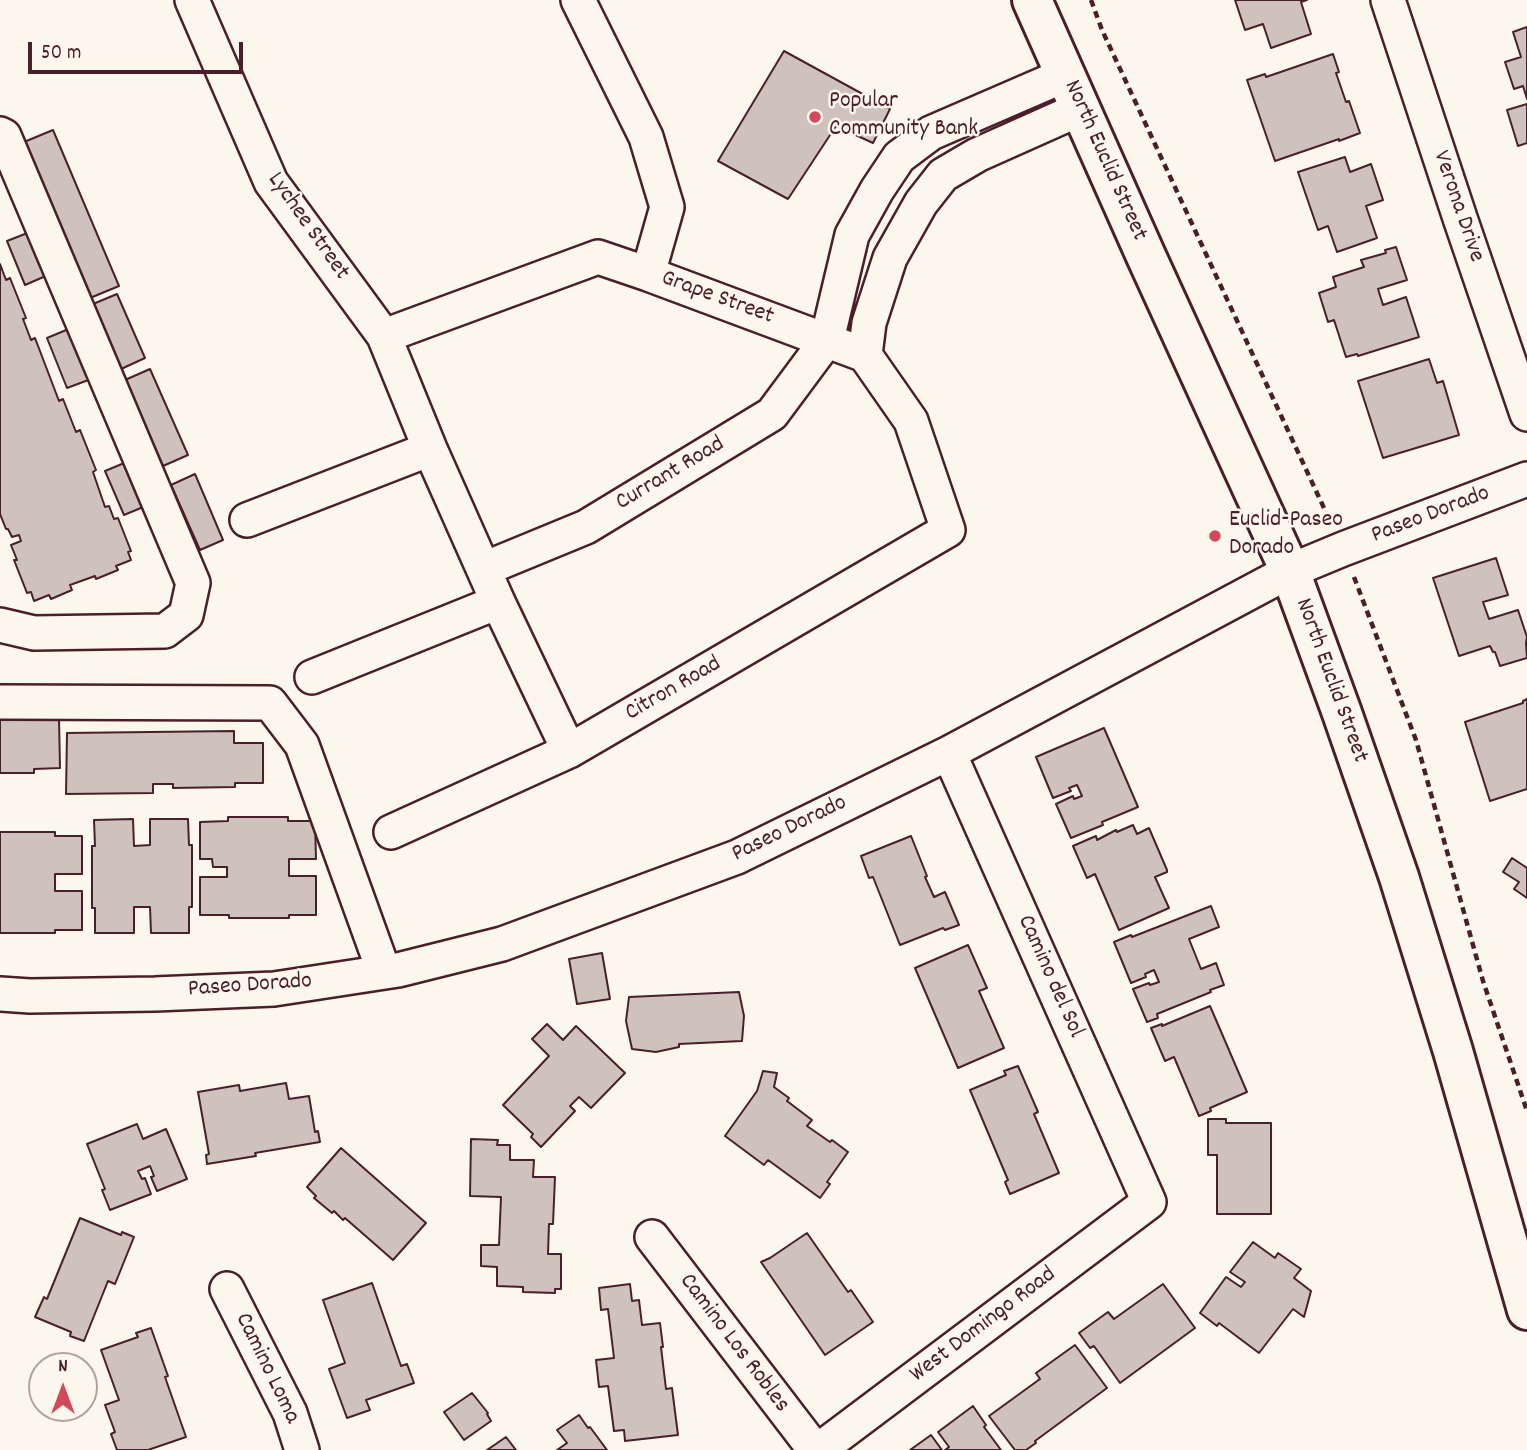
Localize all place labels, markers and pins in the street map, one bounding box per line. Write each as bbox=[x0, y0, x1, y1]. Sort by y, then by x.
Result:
place label: Popular Community Bank bbox=[829, 89, 978, 145]
marker: Popular Community Bank bbox=[807, 109, 823, 125]
place label: Euclid-Paseo Dorado bbox=[1229, 508, 1343, 564]
marker: Euclid-Paseo Dorado bbox=[1207, 528, 1223, 544]

